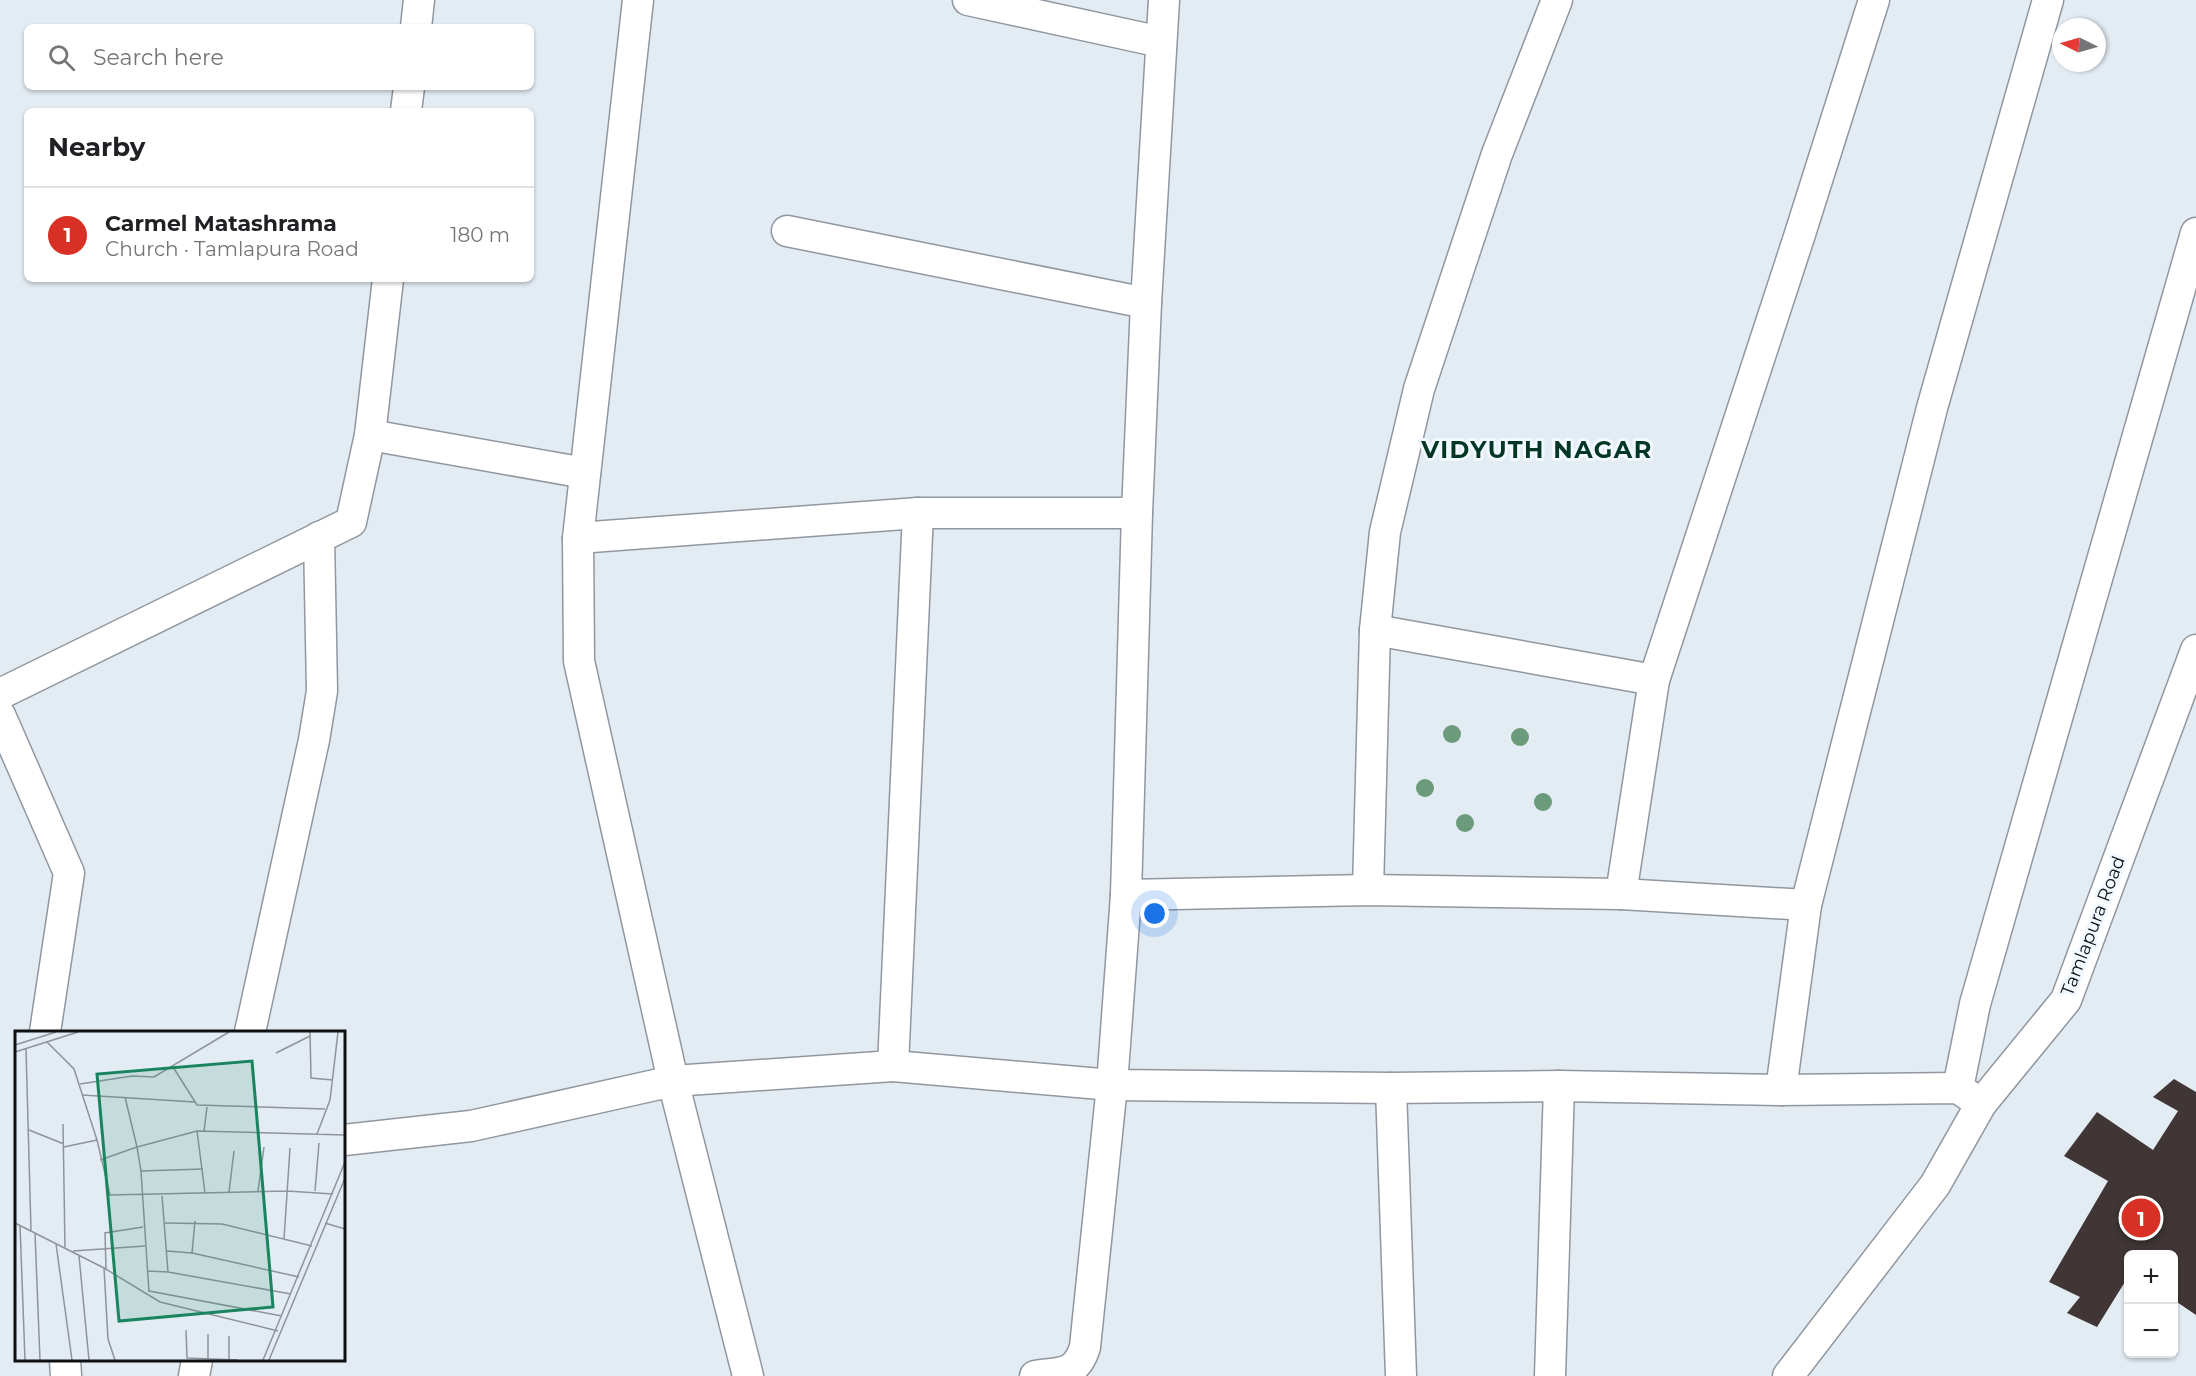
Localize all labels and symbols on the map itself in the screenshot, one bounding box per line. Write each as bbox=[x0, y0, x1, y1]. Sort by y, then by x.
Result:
north arrow bbox=[2052, 18, 2106, 72]
district label: VIDYUTH NAGAR bbox=[1420, 435, 1653, 464]
street label: Tamlapura Road bbox=[2056, 853, 2130, 999]
your location bbox=[1140, 899, 1169, 928]
inset map bbox=[15, 1031, 345, 1361]
pin: 1 bbox=[2122, 1196, 2160, 1240]

